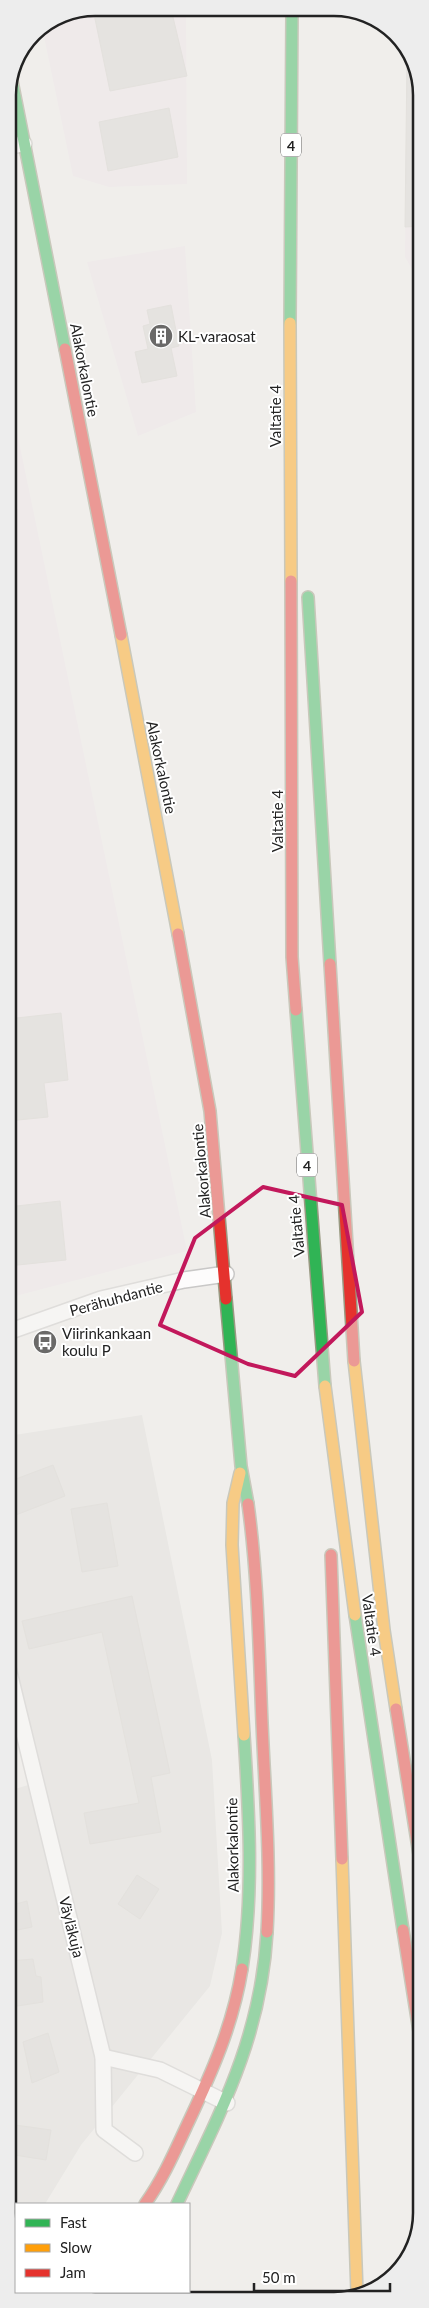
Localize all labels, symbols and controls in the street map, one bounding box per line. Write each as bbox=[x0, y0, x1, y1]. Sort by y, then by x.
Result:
road number: 4 bbox=[281, 134, 301, 156]
street label: Alakorkalontie bbox=[67, 322, 103, 418]
building icon: KL-varaosat bbox=[148, 323, 174, 349]
place label: KL-varaosat bbox=[178, 327, 256, 345]
street label: Valtatie 4 bbox=[266, 384, 284, 447]
street label: Alakorkalontie bbox=[143, 719, 181, 815]
street label: Valtatie 4 bbox=[268, 789, 286, 852]
street label: Alakorkalontie bbox=[188, 1123, 214, 1219]
road number: 4 bbox=[297, 1154, 317, 1176]
street label: Valtatie 4 bbox=[284, 1194, 308, 1258]
street label: Perähuhdantie bbox=[67, 1277, 165, 1319]
place label: Viirinkankaan koulu P bbox=[62, 1324, 151, 1359]
bus stop icon: Viirinkankaan koulu P bbox=[32, 1329, 58, 1355]
street label: Valtatie 4 bbox=[359, 1593, 385, 1657]
street label: Alakorkalontie bbox=[222, 1797, 242, 1893]
street label: Väyläkuja bbox=[56, 1895, 88, 1959]
legend bbox=[15, 2203, 190, 2293]
text: Fast bbox=[60, 2213, 87, 2231]
text: Slow bbox=[60, 2238, 92, 2256]
scale bar bbox=[254, 2260, 390, 2292]
text: Jam bbox=[60, 2263, 86, 2281]
text: 50 m bbox=[262, 2268, 296, 2286]

